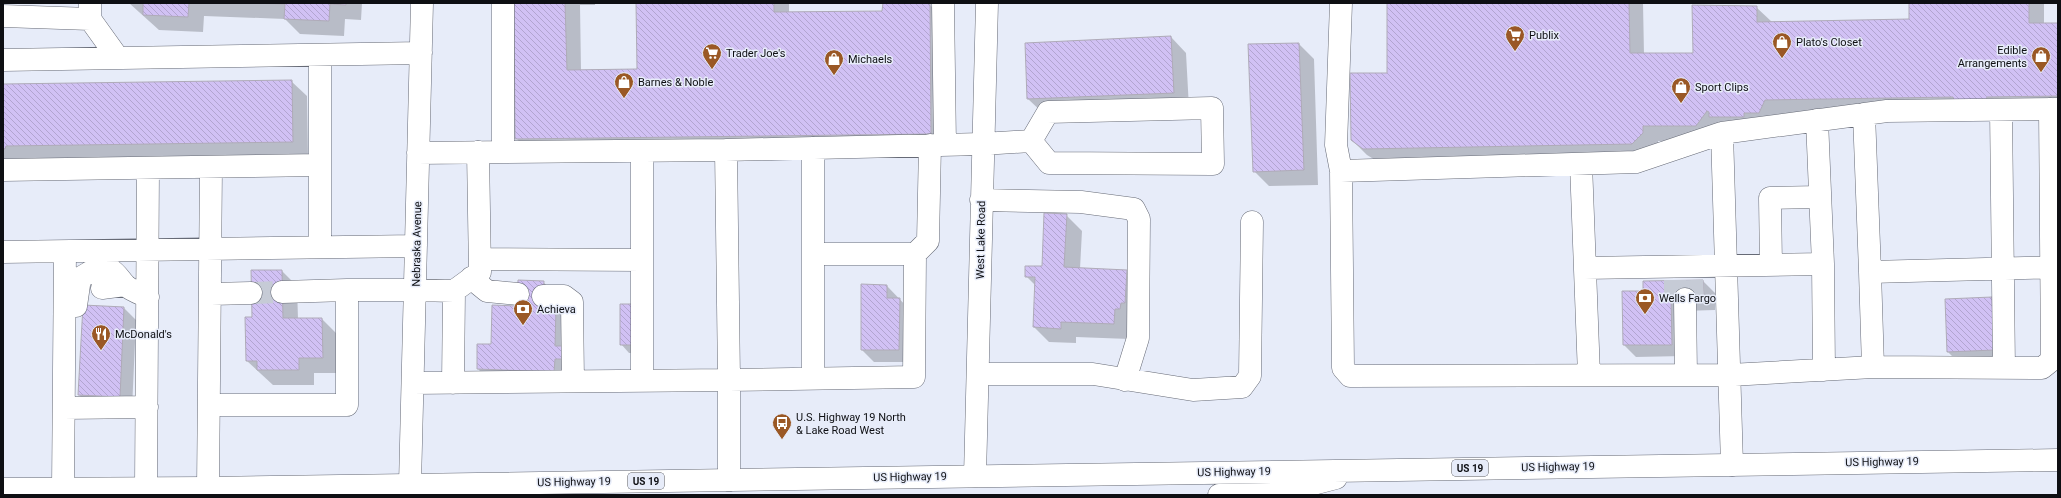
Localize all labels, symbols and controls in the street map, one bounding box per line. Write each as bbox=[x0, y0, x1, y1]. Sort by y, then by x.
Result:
supermarket icon: Publix bbox=[1504, 24, 1526, 52]
place label: Publix bbox=[1529, 29, 1560, 42]
shop icon: Plato's Closet bbox=[1771, 31, 1793, 59]
place label: Plato's Closet bbox=[1796, 36, 1862, 49]
supermarket icon: Trader Joe's bbox=[701, 42, 723, 70]
place label: Edible Arrangements bbox=[1958, 44, 2027, 70]
shop icon: Edible Arrangements bbox=[2030, 45, 2052, 73]
place label: Trader Joe's bbox=[726, 47, 786, 60]
shop icon: Michaels bbox=[823, 48, 845, 76]
place label: Michaels bbox=[848, 53, 893, 66]
shop icon: Barnes & Noble bbox=[613, 71, 635, 99]
place label: Barnes & Noble bbox=[638, 76, 713, 89]
shop icon: Sport Clips bbox=[1670, 76, 1692, 104]
place label: Sport Clips bbox=[1695, 81, 1749, 94]
street label: Nebraska Avenue bbox=[410, 201, 424, 287]
street label: West Lake Road bbox=[974, 201, 988, 279]
bank icon: Wells Fargo bbox=[1634, 287, 1656, 315]
place label: Wells Fargo bbox=[1659, 292, 1716, 305]
bank icon: Achieva bbox=[512, 298, 534, 326]
place label: Achieva bbox=[537, 303, 576, 316]
restaurant icon: McDonald's bbox=[90, 323, 112, 351]
place label: McDonald's bbox=[115, 328, 172, 341]
place label: U.S. Highway 19 North & Lake Road West bbox=[796, 411, 906, 437]
bus stop icon: U.S. Highway 19 North & Lake Road West bbox=[771, 412, 793, 440]
street label: US Highway 19 bbox=[1845, 455, 1919, 469]
road number: US 19 bbox=[1452, 460, 1488, 476]
street label: US Highway 19 bbox=[1521, 460, 1595, 474]
street label: US Highway 19 bbox=[1197, 465, 1271, 479]
street label: US Highway 19 bbox=[873, 470, 947, 484]
road number: US 19 bbox=[628, 473, 664, 489]
street label: US Highway 19 bbox=[537, 475, 611, 489]

